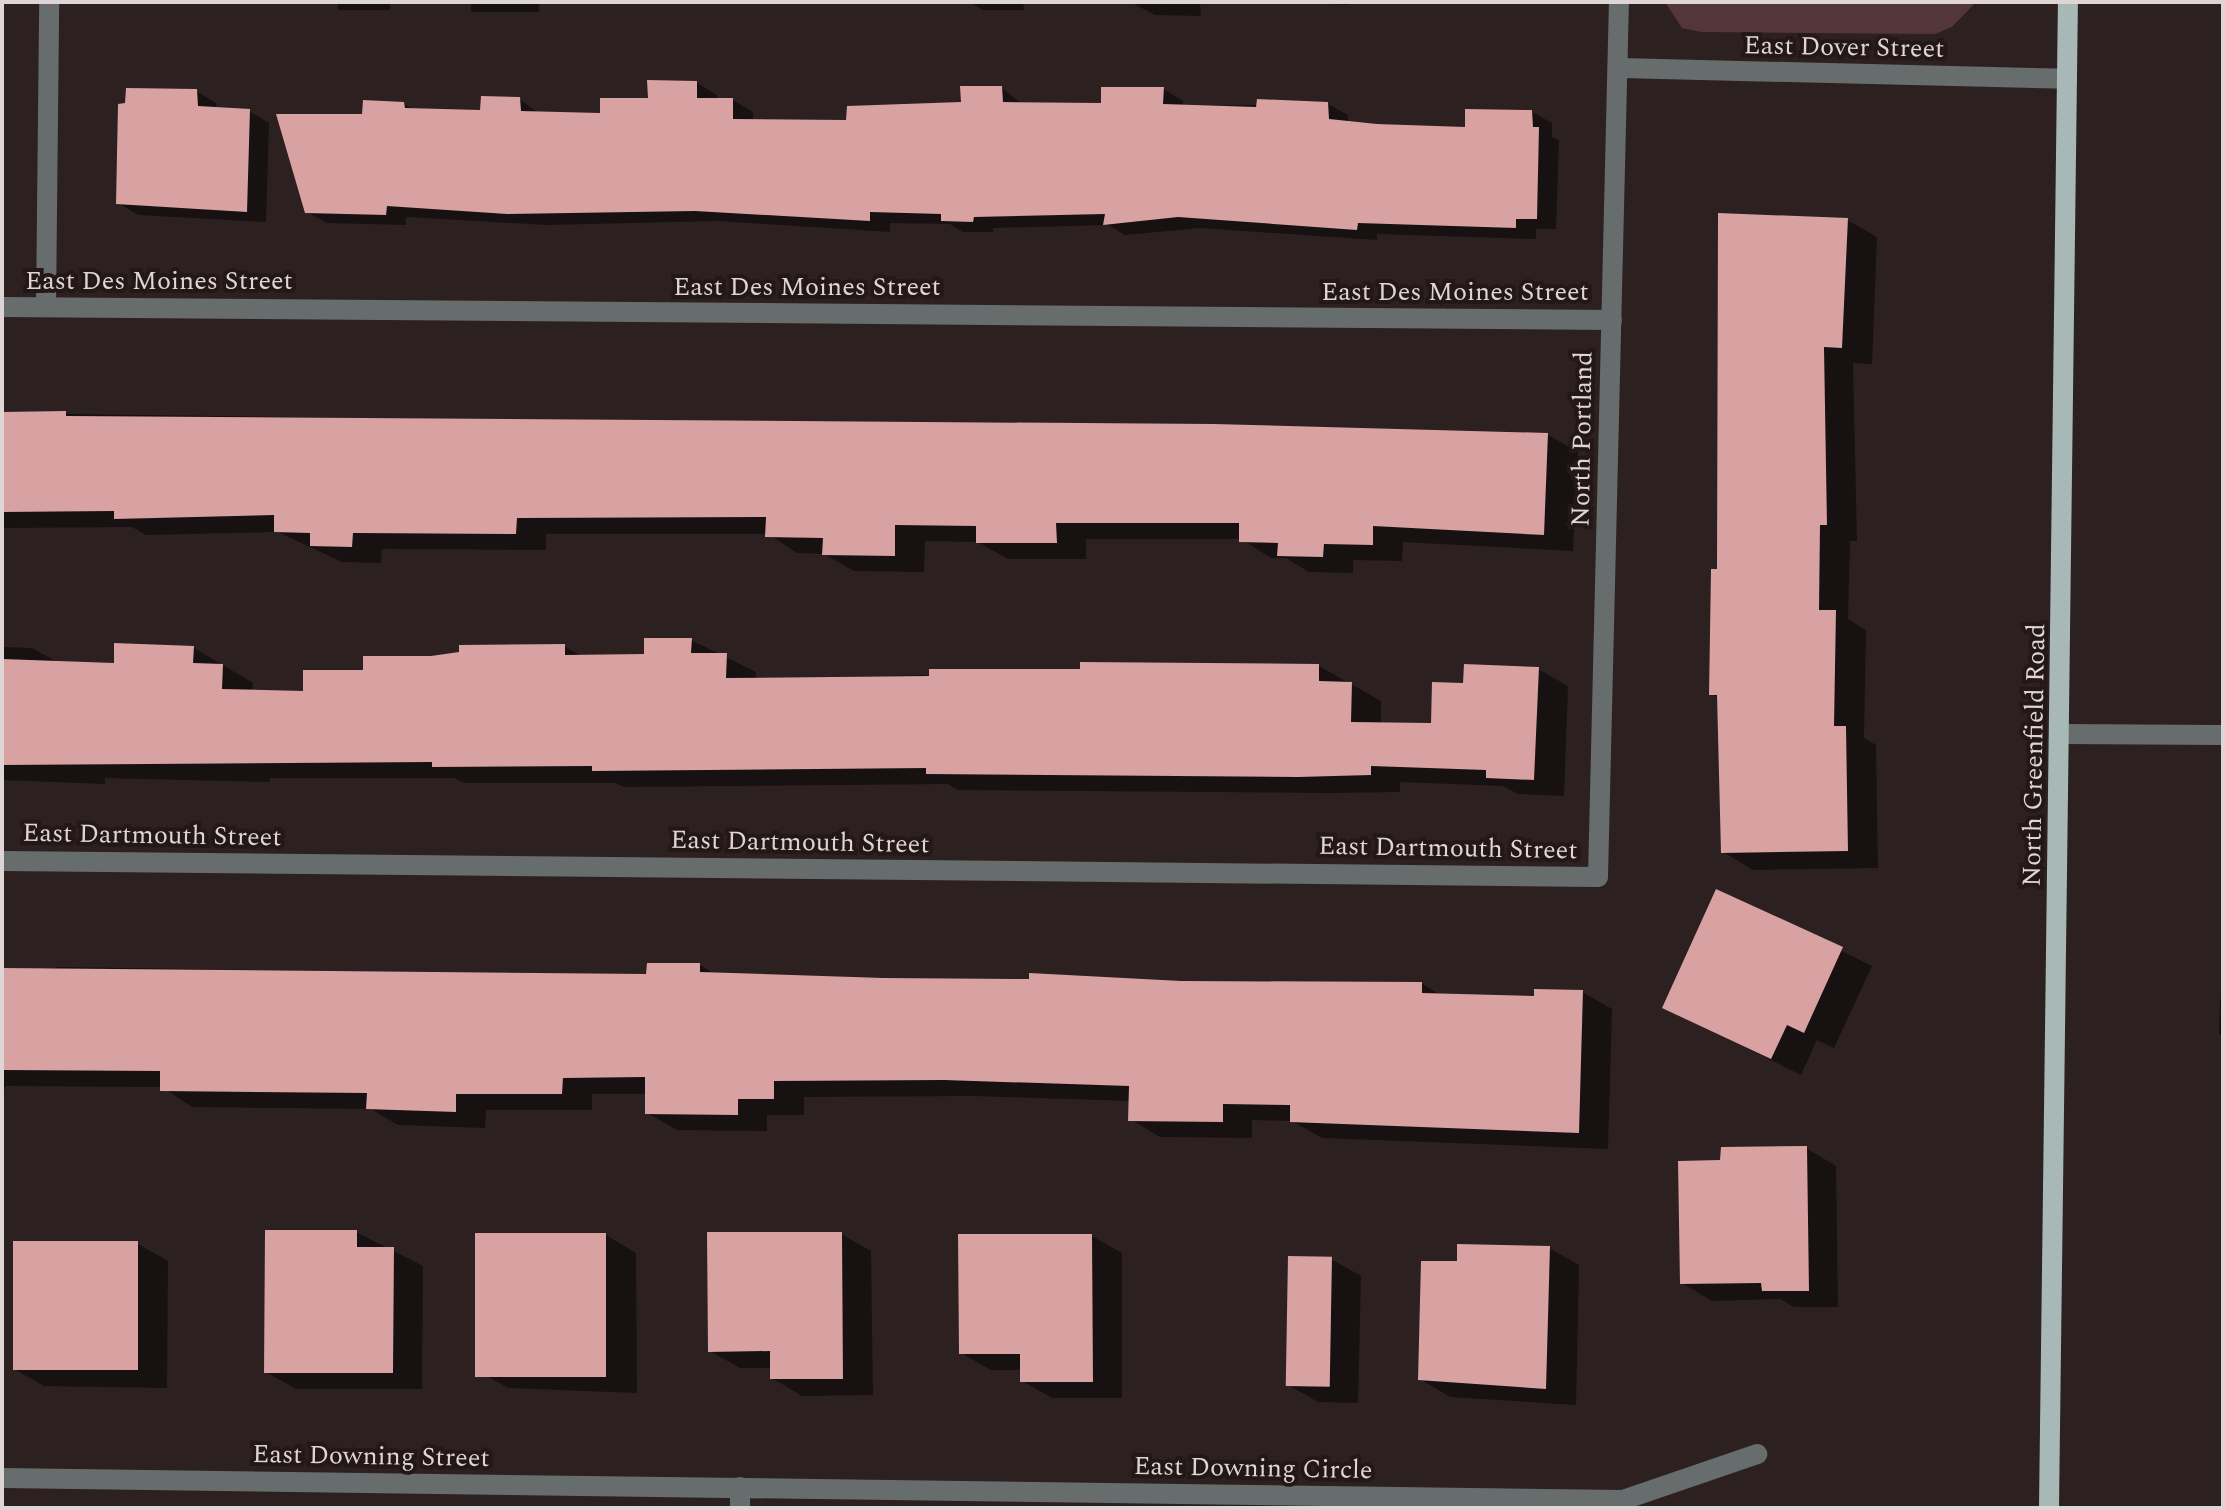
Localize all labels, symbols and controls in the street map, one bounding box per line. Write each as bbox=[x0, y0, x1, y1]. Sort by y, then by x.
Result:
street label: East Dover Street bbox=[1743, 31, 1945, 65]
street label: East Des Moines Street bbox=[25, 266, 293, 298]
street label: East Des Moines Street bbox=[673, 272, 941, 304]
street label: East Des Moines Street bbox=[1321, 277, 1589, 309]
street label: North Portland bbox=[1566, 351, 1600, 527]
street label: North Greenfield Road bbox=[2017, 623, 2053, 887]
street label: East Dartmouth Street bbox=[22, 818, 282, 854]
street label: East Dartmouth Street bbox=[670, 825, 930, 861]
street label: East Dartmouth Street bbox=[1318, 831, 1578, 867]
street label: East Downing Street bbox=[252, 1439, 490, 1475]
street label: East Downing Circle bbox=[1133, 1451, 1373, 1487]

